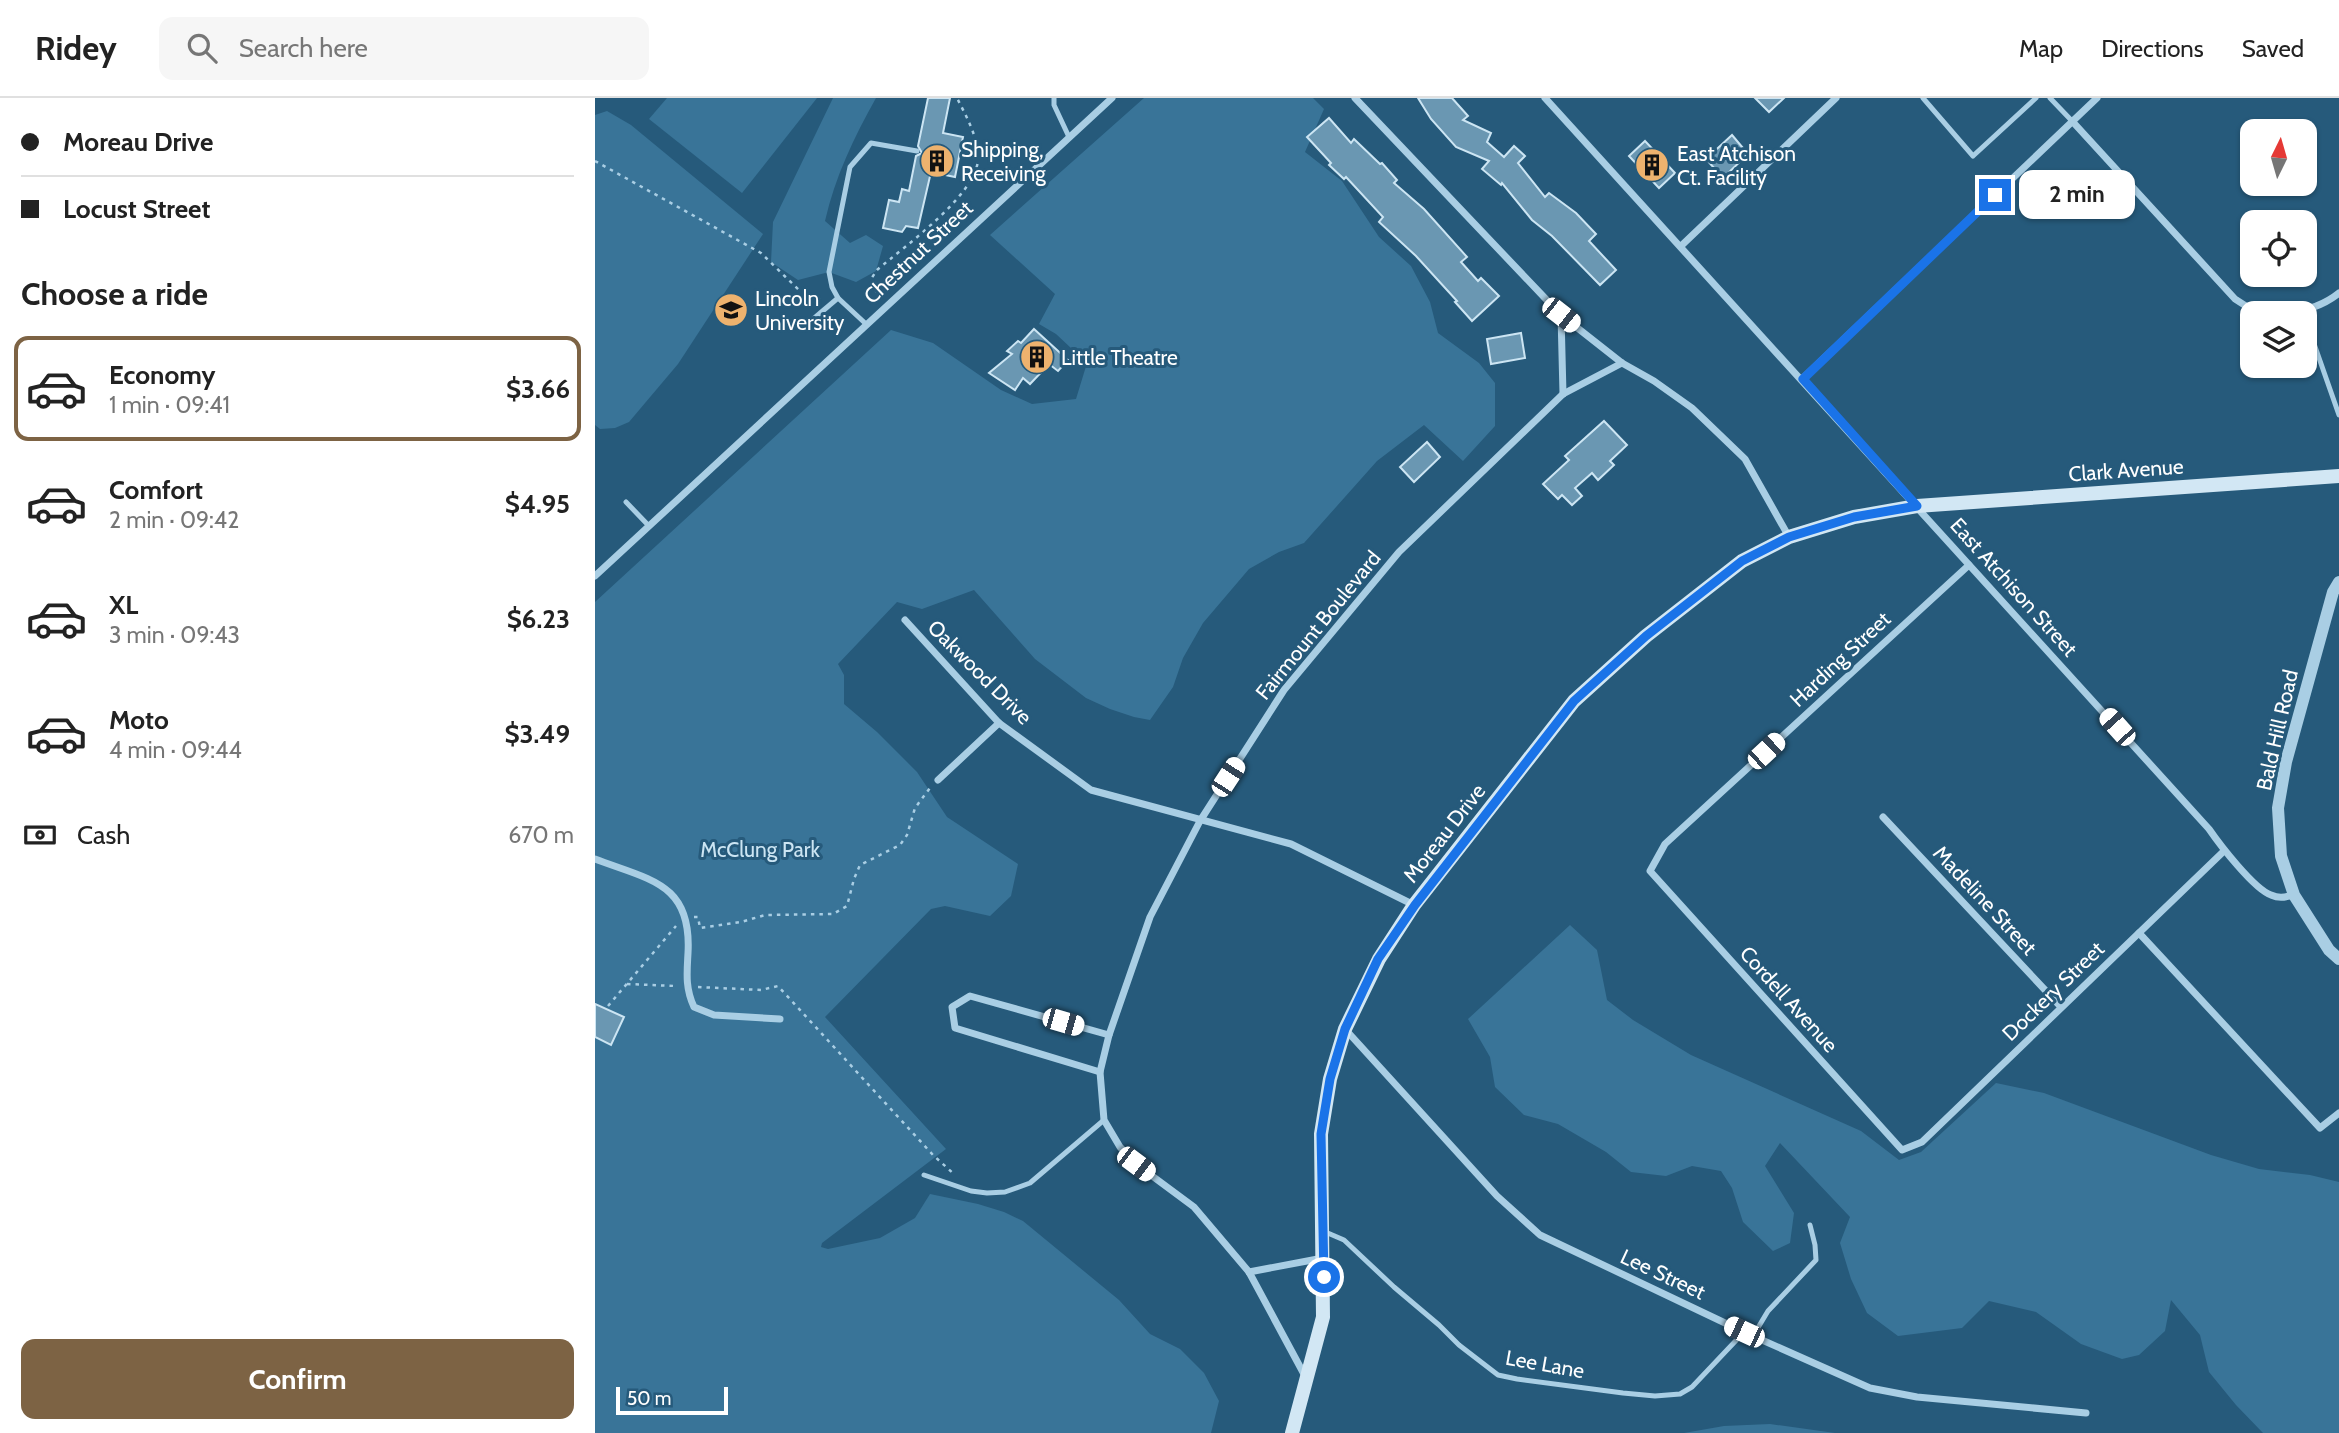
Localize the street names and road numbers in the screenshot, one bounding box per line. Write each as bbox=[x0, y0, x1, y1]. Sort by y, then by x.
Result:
street label: Chestnut Street bbox=[859, 195, 977, 309]
street label: Clark Avenue bbox=[2068, 453, 2185, 486]
street label: East Atchison Street bbox=[1945, 513, 2083, 661]
street label: Fairmount Boulevard bbox=[1250, 546, 1386, 704]
street label: Harding Street bbox=[1785, 606, 1895, 712]
street label: Oakwood Drive bbox=[923, 615, 1038, 730]
street label: Bald Hill Road bbox=[2251, 667, 2303, 793]
street label: Moreau Drive bbox=[1398, 778, 1490, 887]
street label: Madeline Street bbox=[1928, 840, 2042, 960]
street label: Dockery Street bbox=[1997, 936, 2109, 1046]
street label: Cordell Avenue bbox=[1735, 941, 1843, 1057]
street label: Lee Street bbox=[1617, 1244, 1709, 1304]
street label: Lee Lane bbox=[1504, 1345, 1587, 1383]

